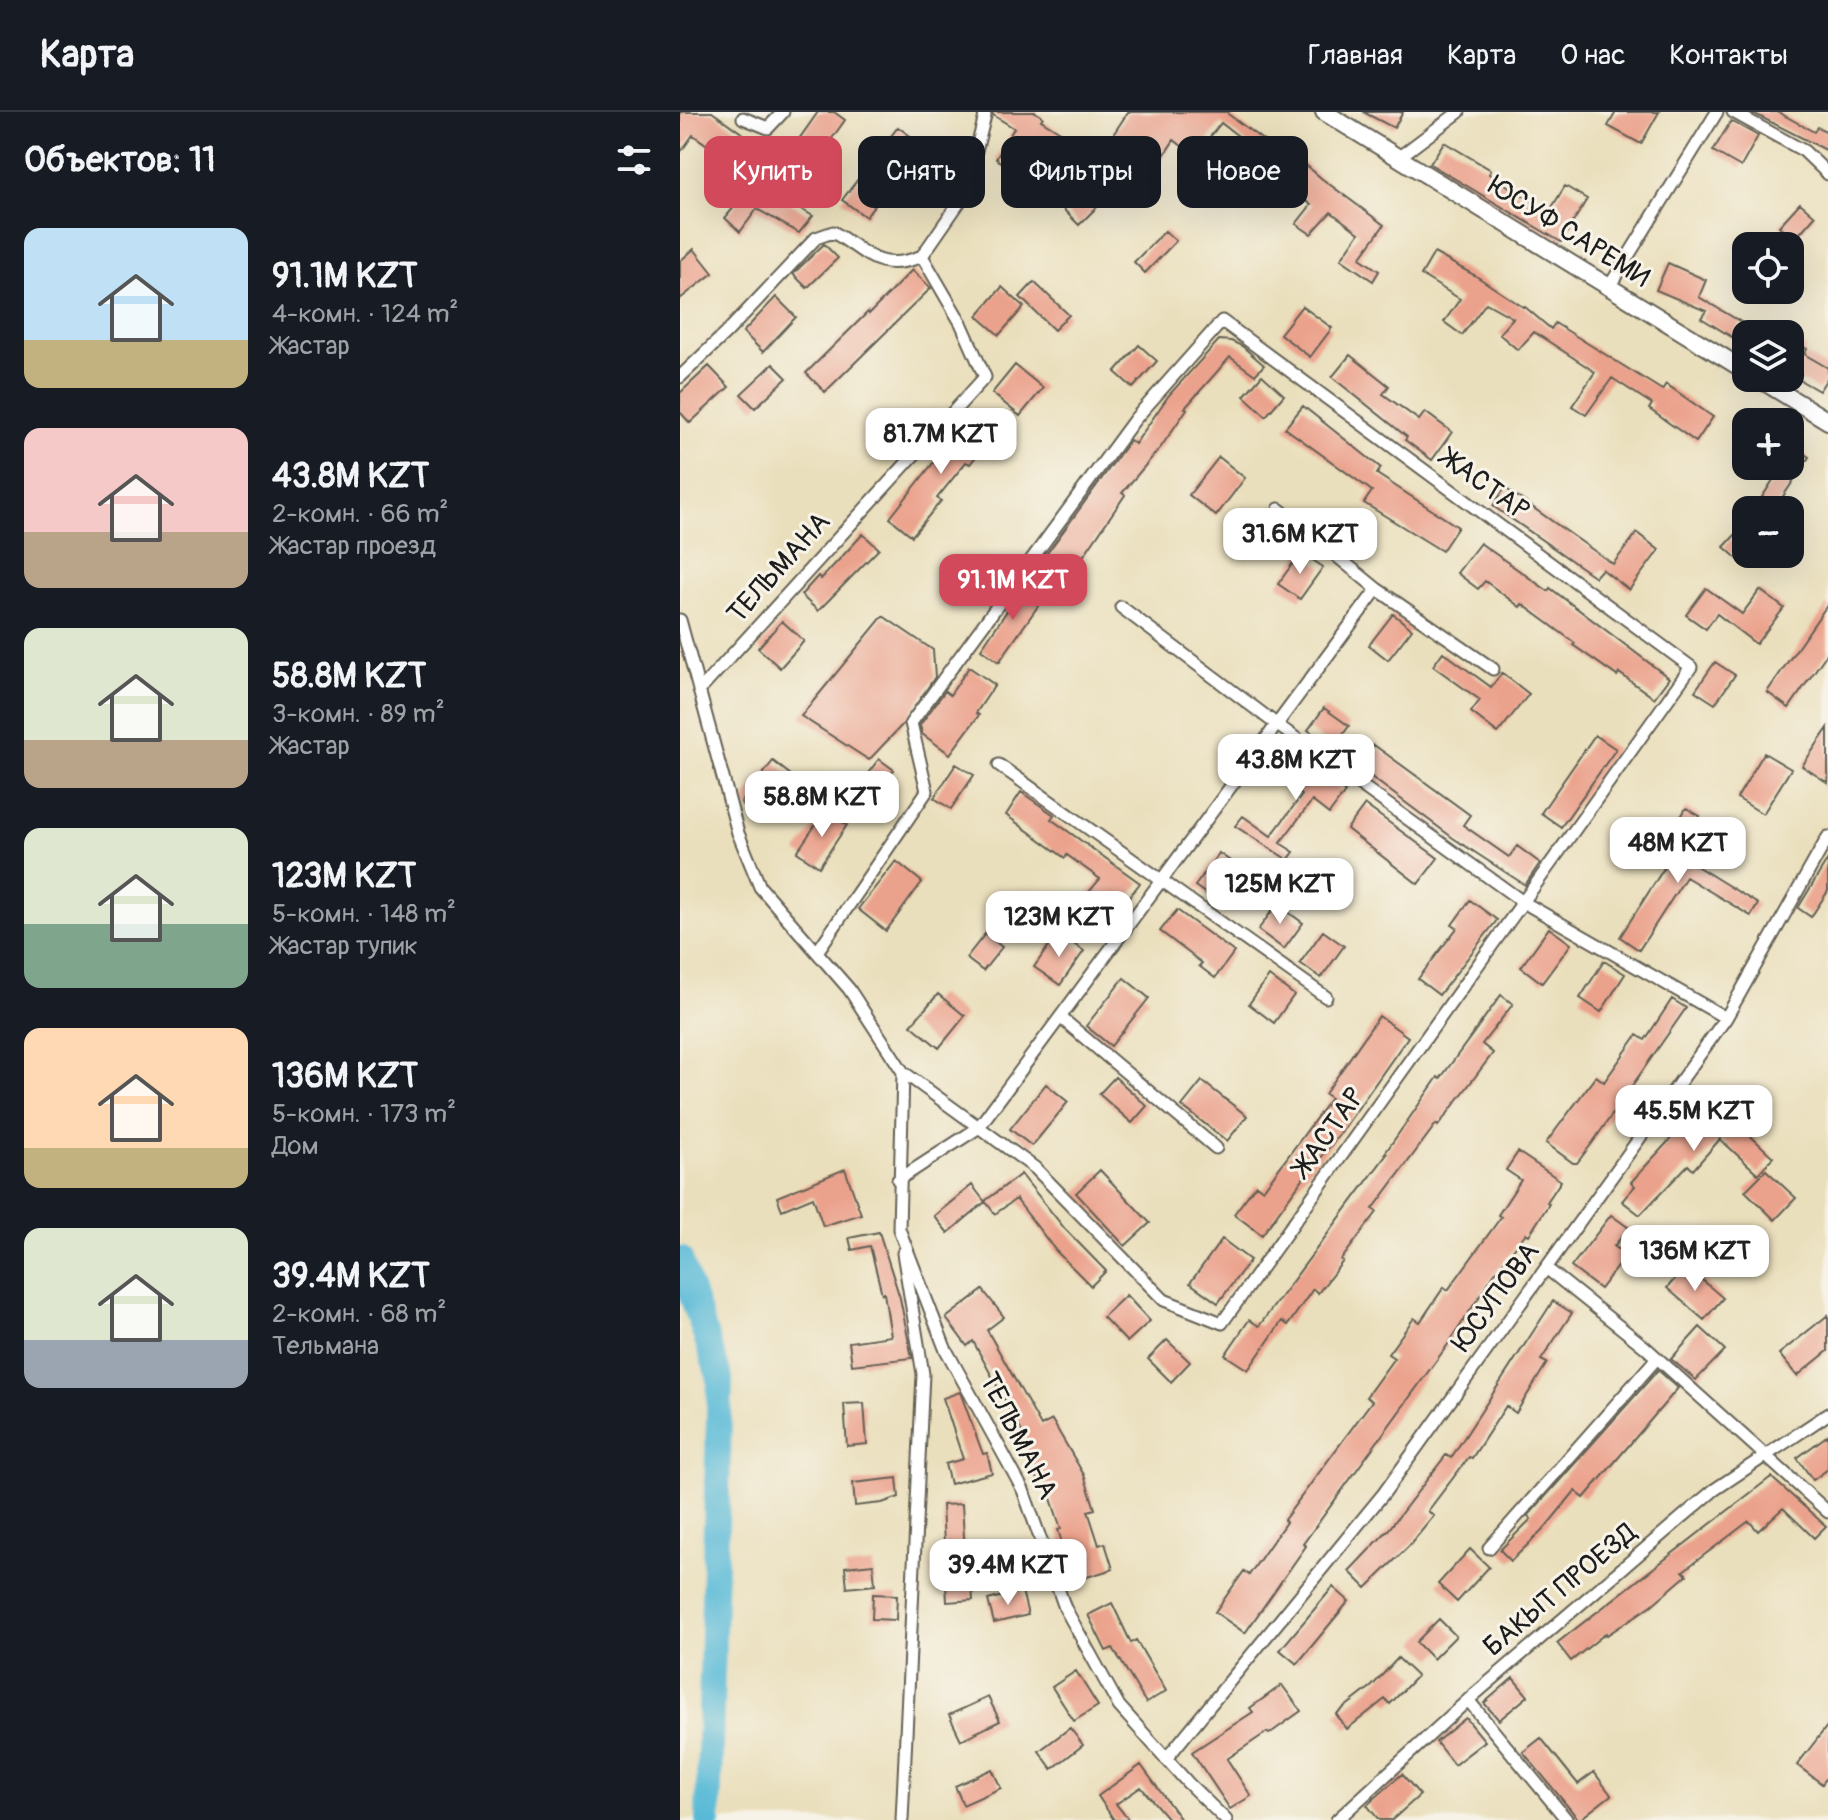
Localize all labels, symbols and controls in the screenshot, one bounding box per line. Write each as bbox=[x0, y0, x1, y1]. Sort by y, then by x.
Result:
text: Карта bbox=[40, 31, 134, 79]
text: Главная bbox=[1308, 38, 1403, 73]
text: Карта bbox=[1447, 38, 1516, 73]
text: О нас bbox=[1560, 38, 1625, 73]
text: Контакты bbox=[1669, 38, 1788, 73]
chip: Купить bbox=[704, 136, 842, 208]
chip: Снять bbox=[858, 136, 985, 208]
chip: Фильтры bbox=[1001, 136, 1161, 208]
chip: Новое bbox=[1177, 136, 1308, 208]
icon: filters bbox=[612, 138, 656, 182]
text: Объектов: 11 bbox=[24, 139, 216, 182]
street label: ЮСУФ САРЕМИ bbox=[1482, 168, 1656, 296]
map controls bbox=[1732, 232, 1804, 568]
button: locate bbox=[1732, 232, 1804, 304]
text: 91.1M KZT bbox=[272, 255, 418, 298]
icon: home bbox=[88, 260, 184, 356]
text: 4-комн. · 124 m² bbox=[272, 298, 458, 330]
button: layers bbox=[1732, 320, 1804, 392]
text: Жастар bbox=[272, 330, 350, 362]
pin: 81.7M KZT bbox=[849, 408, 1033, 476]
button: + bbox=[1732, 408, 1804, 480]
text: 81.7M KZT bbox=[884, 418, 998, 450]
street label: ЖАСТАР bbox=[1431, 439, 1536, 529]
text: 43.8M KZT bbox=[272, 455, 430, 498]
icon: home bbox=[88, 460, 184, 556]
button: − bbox=[1732, 496, 1804, 568]
text: 2-комн. · 66 m² bbox=[272, 498, 448, 530]
street label: ТЕЛЬМАНА bbox=[720, 505, 838, 631]
pin: 31.6M KZT bbox=[1208, 508, 1392, 576]
text: 31.6M KZT bbox=[1241, 518, 1359, 550]
text: Жастар проезд bbox=[272, 530, 436, 562]
pin: 91.1M KZT bbox=[921, 554, 1105, 622]
text: 91.1M KZT bbox=[957, 564, 1069, 596]
text: 58.8M KZT bbox=[272, 655, 427, 698]
icon: home bbox=[88, 660, 184, 756]
text: 3-комн. · 89 m² bbox=[272, 698, 445, 730]
text: Жастар bbox=[272, 730, 350, 762]
pin: 43.8M KZT bbox=[1204, 734, 1388, 802]
text: 43.8M KZT bbox=[1236, 744, 1356, 776]
pin: 58.8M KZT bbox=[730, 771, 914, 839]
text: 58.8M KZT bbox=[763, 781, 881, 813]
pin: 48M KZT bbox=[1604, 817, 1752, 885]
text: 48M KZT bbox=[1628, 827, 1728, 859]
text: 123M KZT bbox=[272, 855, 417, 898]
pin: 125M KZT bbox=[1197, 858, 1363, 926]
icon: home bbox=[88, 860, 184, 956]
text: 125M KZT bbox=[1225, 868, 1336, 900]
pin: 123M KZT bbox=[976, 891, 1142, 959]
text: 5-комн. · 148 m² bbox=[272, 898, 456, 930]
text: 123M KZT bbox=[1004, 901, 1114, 933]
text: Жастар тупик bbox=[272, 930, 418, 962]
text: 136M KZT bbox=[272, 1055, 418, 1098]
icon: home bbox=[88, 1060, 184, 1156]
street label: ЖАСТАР bbox=[1283, 1081, 1373, 1186]
pin: 45.5M KZT bbox=[1602, 1085, 1786, 1153]
text: 45.5M KZT bbox=[1633, 1095, 1755, 1127]
text: 5-комн. · 173 m² bbox=[272, 1098, 456, 1130]
text: Дом bbox=[272, 1130, 319, 1162]
pin: 136M KZT bbox=[1612, 1225, 1778, 1293]
street label: ЮСУПОВА bbox=[1445, 1235, 1547, 1359]
text: 136M KZT bbox=[1639, 1235, 1751, 1267]
text: 39.4M KZT bbox=[272, 1255, 430, 1298]
icon: home bbox=[88, 1260, 184, 1356]
text: 2-комн. · 68 m² bbox=[272, 1298, 446, 1330]
text: Тельмана bbox=[272, 1330, 379, 1362]
street label: ТЕЛЬМАНА bbox=[971, 1367, 1065, 1505]
street label: БАКЫТ ПРОЕЗД bbox=[1476, 1515, 1645, 1664]
pin: 39.4M KZT bbox=[916, 1539, 1100, 1607]
text: 39.4M KZT bbox=[948, 1549, 1068, 1581]

